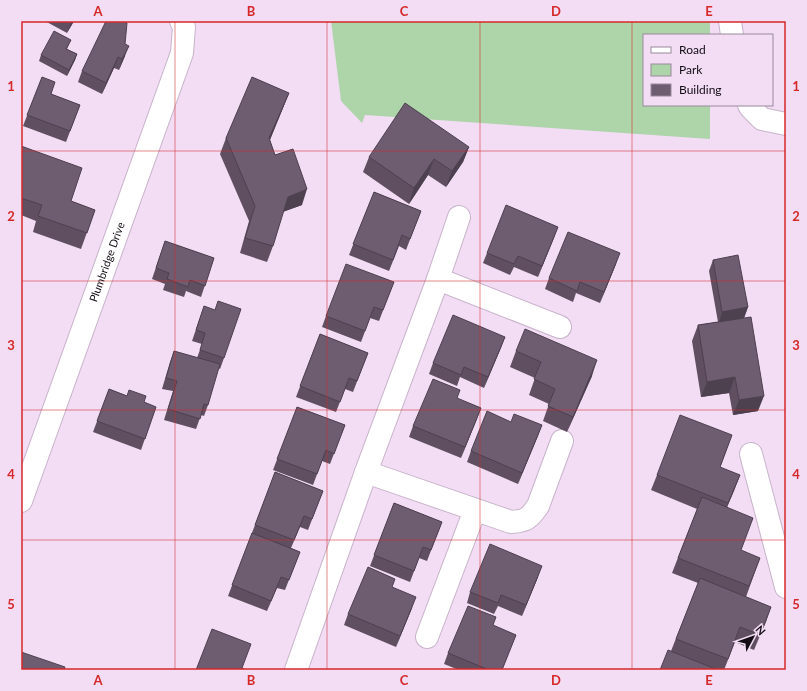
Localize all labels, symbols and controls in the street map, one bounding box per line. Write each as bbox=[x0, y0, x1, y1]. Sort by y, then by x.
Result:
text: A bbox=[92, 3, 103, 19]
text: B bbox=[247, 3, 256, 19]
text: C bbox=[400, 3, 409, 19]
text: D bbox=[551, 3, 561, 19]
text: E bbox=[705, 3, 713, 19]
legend bbox=[643, 34, 773, 106]
text: Road bbox=[679, 42, 706, 57]
text: Park bbox=[679, 62, 703, 77]
text: 1 bbox=[7, 78, 15, 94]
text: 1 bbox=[792, 78, 800, 94]
text: Building bbox=[679, 82, 722, 97]
text: 2 bbox=[7, 208, 15, 224]
text: 2 bbox=[792, 208, 800, 224]
street label: Plumbridge Drive bbox=[86, 220, 127, 303]
text: 3 bbox=[7, 337, 15, 353]
text: 3 bbox=[792, 337, 800, 353]
text: 4 bbox=[7, 466, 15, 482]
text: 4 bbox=[792, 466, 800, 482]
text: 5 bbox=[7, 596, 15, 612]
text: 5 bbox=[792, 596, 800, 612]
north arrow bbox=[733, 617, 773, 657]
text: N bbox=[753, 623, 769, 638]
text: A bbox=[92, 672, 103, 688]
text: B bbox=[247, 672, 256, 688]
text: C bbox=[400, 672, 409, 688]
text: D bbox=[551, 672, 561, 688]
text: E bbox=[705, 672, 713, 688]

